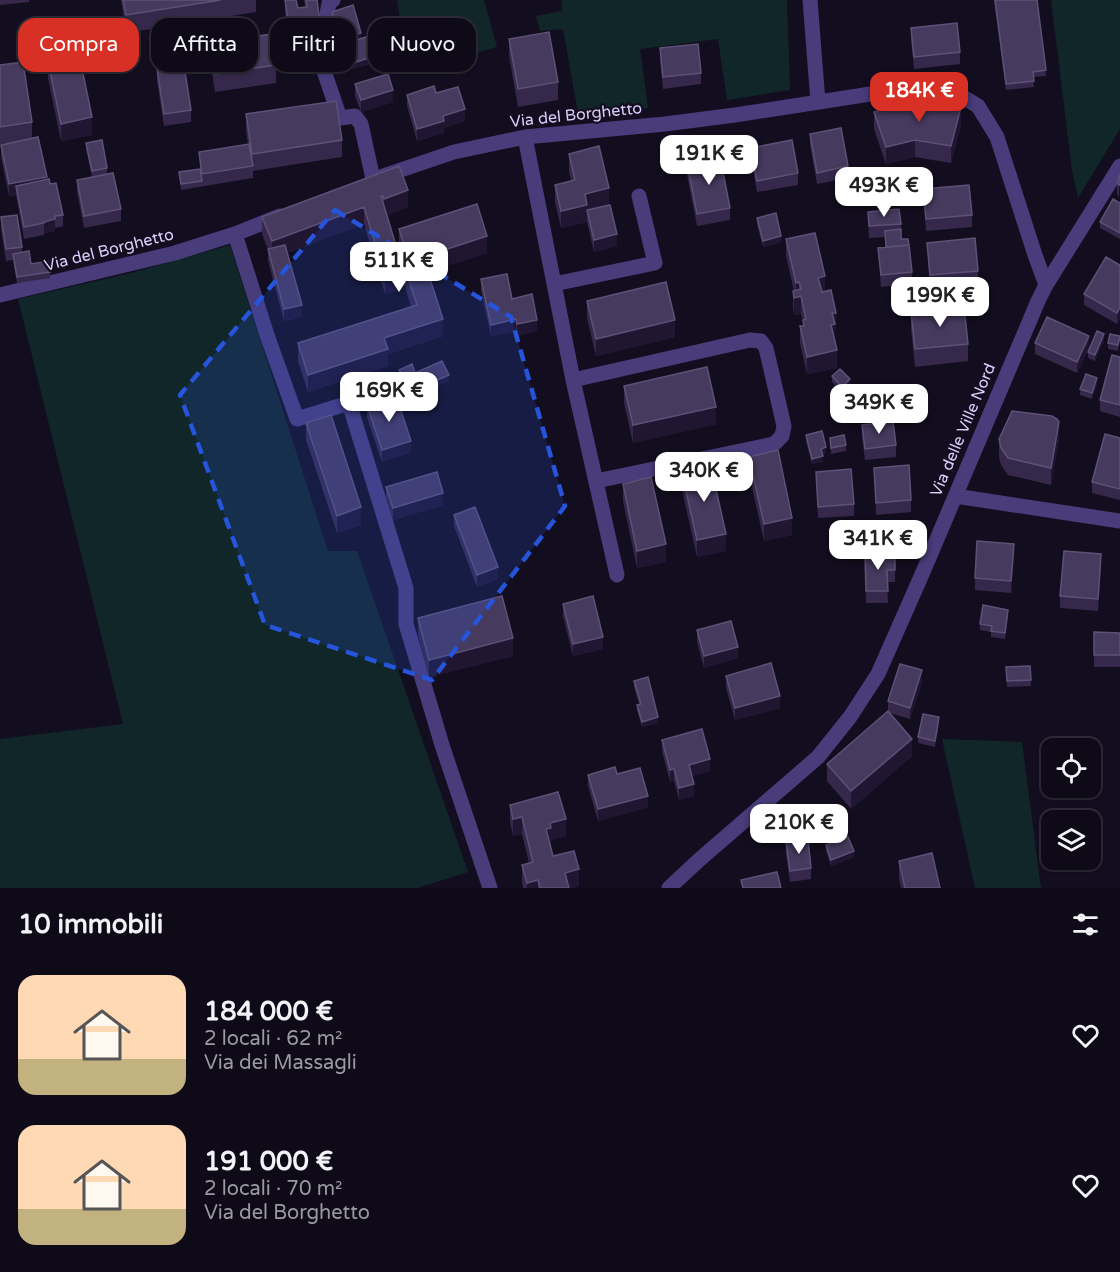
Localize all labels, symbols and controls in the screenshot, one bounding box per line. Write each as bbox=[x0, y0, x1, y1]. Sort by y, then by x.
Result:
chip: Compra bbox=[18, 18, 139, 72]
chip: Affitta bbox=[151, 18, 258, 72]
chip: Filtri bbox=[270, 18, 356, 72]
chip: Nuovo bbox=[368, 18, 476, 72]
pin: 184K € bbox=[870, 72, 968, 123]
text: 184K € bbox=[884, 79, 954, 103]
street label: Via del Borghetto bbox=[509, 98, 643, 132]
pin: 191K € bbox=[660, 135, 758, 186]
text: 191K € bbox=[674, 142, 744, 166]
pin: 493K € bbox=[835, 167, 933, 218]
text: 493K € bbox=[849, 174, 919, 198]
street label: Via del Borghetto bbox=[42, 224, 176, 276]
pin: 511K € bbox=[350, 242, 448, 293]
text: 511K € bbox=[364, 249, 434, 273]
pin: 199K € bbox=[891, 277, 989, 328]
text: 199K € bbox=[905, 284, 975, 308]
street label: Via delle Ville Nord bbox=[926, 360, 1000, 500]
pin: 169K € bbox=[340, 372, 438, 423]
text: 169K € bbox=[354, 379, 424, 403]
pin: 349K € bbox=[830, 384, 928, 435]
text: 349K € bbox=[844, 391, 914, 415]
pin: 340K € bbox=[655, 452, 753, 503]
text: 340K € bbox=[669, 459, 739, 483]
pin: 341K € bbox=[829, 520, 927, 571]
text: 341K € bbox=[843, 527, 913, 551]
map controls bbox=[1041, 738, 1101, 870]
button: locate bbox=[1041, 738, 1101, 798]
pin: 210K € bbox=[750, 804, 848, 855]
button: layers bbox=[1041, 810, 1101, 870]
text: 210K € bbox=[764, 811, 834, 835]
icon: filters bbox=[1069, 908, 1102, 941]
text: 10 immobili bbox=[18, 909, 163, 940]
text: 184 000 € bbox=[204, 996, 333, 1027]
icon: home bbox=[66, 999, 138, 1071]
icon: heart bbox=[1069, 1019, 1102, 1052]
text: 2 locali · 62 m² bbox=[204, 1027, 342, 1051]
text: Via dei Massagli bbox=[204, 1051, 357, 1075]
text: 191 000 € bbox=[204, 1146, 333, 1177]
icon: home bbox=[66, 1149, 138, 1221]
icon: heart bbox=[1069, 1169, 1102, 1202]
text: 2 locali · 70 m² bbox=[204, 1177, 342, 1201]
text: Via del Borghetto bbox=[204, 1201, 370, 1225]

